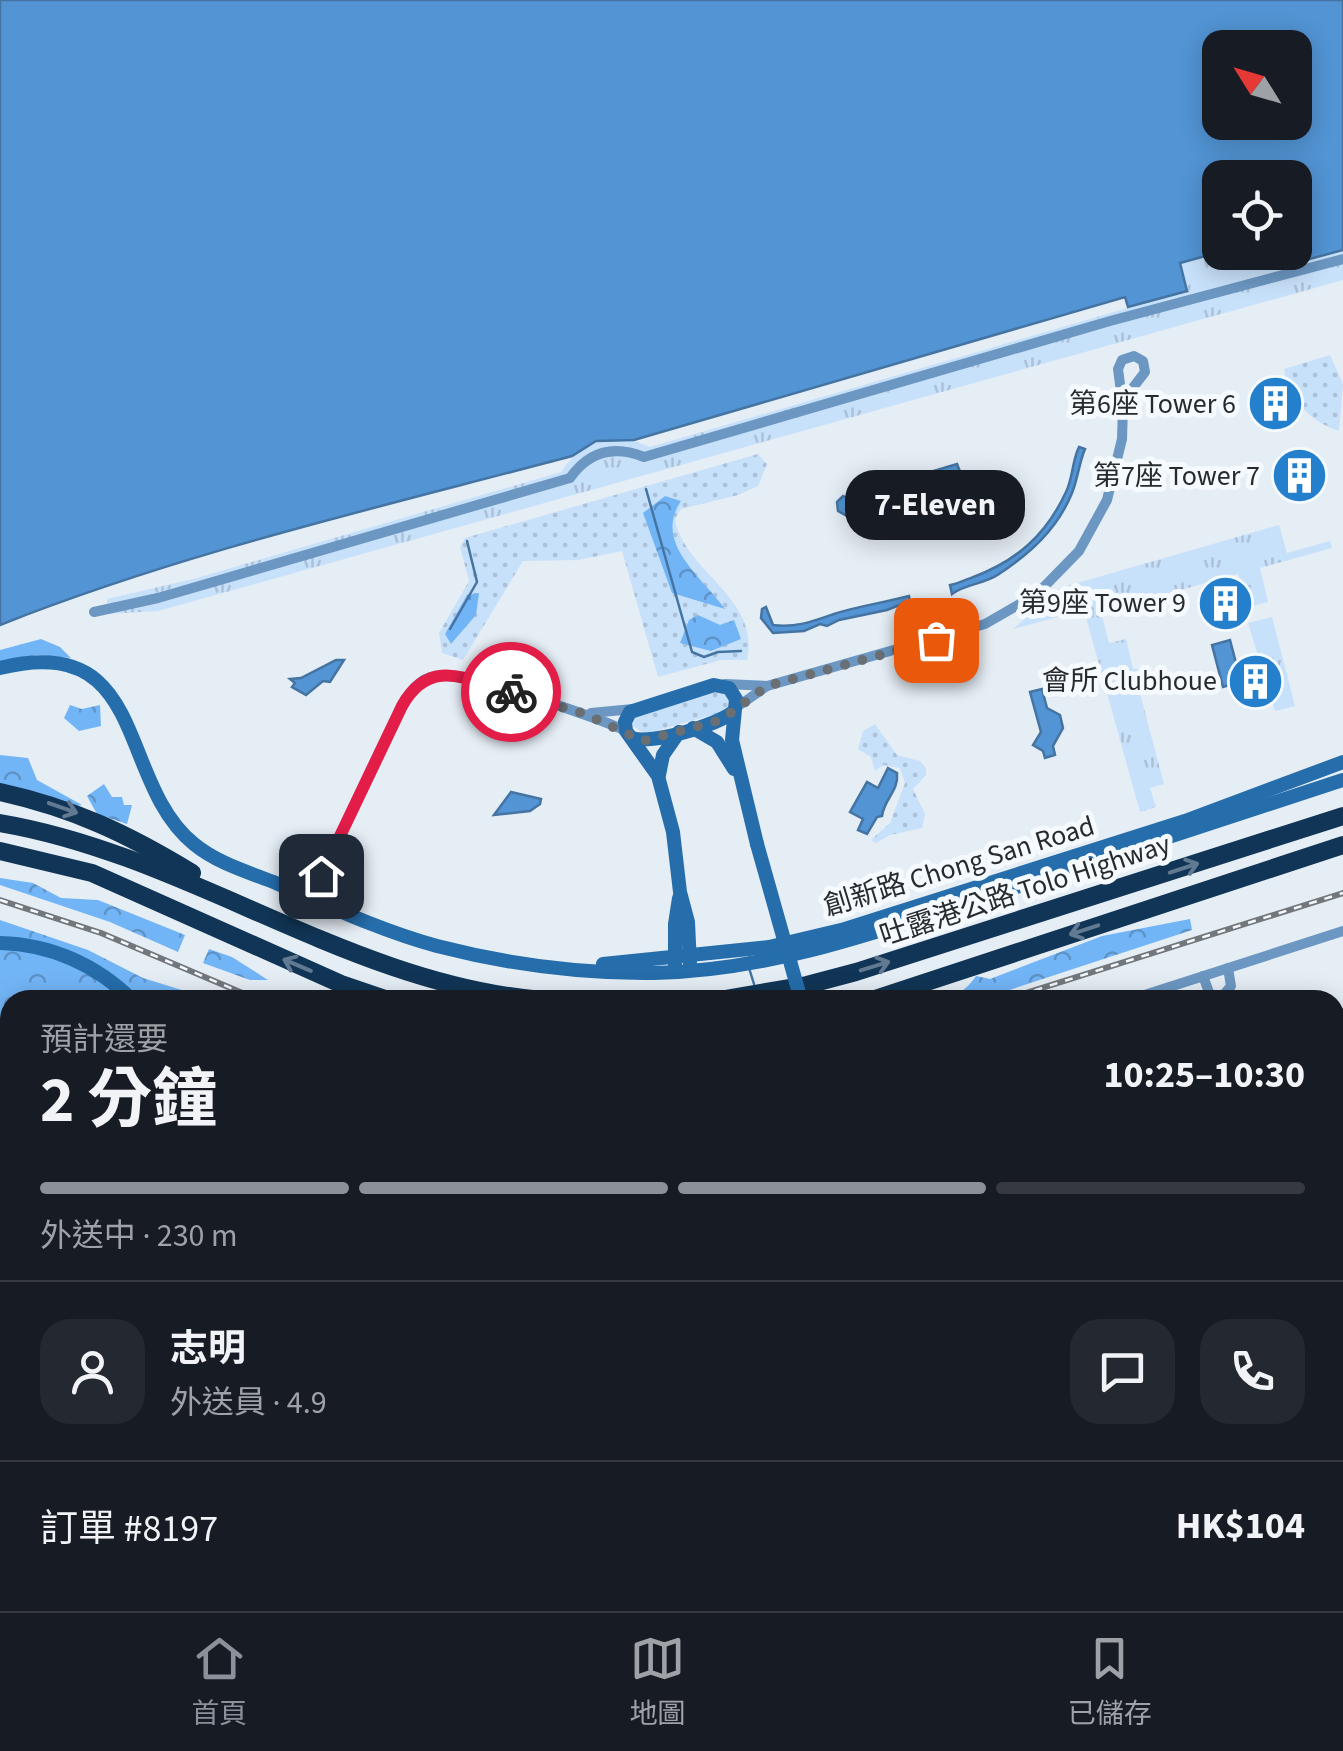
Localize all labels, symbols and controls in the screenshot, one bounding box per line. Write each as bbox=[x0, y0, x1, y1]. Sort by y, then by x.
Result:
north arrow bbox=[1202, 30, 1312, 140]
map controls bbox=[1202, 30, 1312, 270]
button: locate bbox=[1202, 160, 1312, 270]
building icon: 第6座 Tower 6 bbox=[1245, 374, 1305, 434]
place label: 第6座 Tower 6 bbox=[1069, 384, 1236, 424]
building icon: 第7座 Tower 7 bbox=[1269, 446, 1329, 506]
place label: 第7座 Tower 7 bbox=[1093, 456, 1260, 496]
callout: 7-Eleven bbox=[846, 470, 1026, 540]
text: 7-Eleven bbox=[874, 482, 996, 528]
building icon: 第9座 Tower 9 bbox=[1195, 573, 1255, 633]
place label: 第9座 Tower 9 bbox=[1019, 583, 1186, 623]
pin bbox=[894, 598, 979, 683]
icon: bag bbox=[909, 613, 964, 668]
courier bbox=[461, 642, 561, 742]
building icon: 會所 Clubhoue bbox=[1226, 651, 1286, 711]
place label: 會所 Clubhoue bbox=[1042, 661, 1217, 701]
icon: bike bbox=[484, 665, 539, 720]
one-way arrow bbox=[47, 801, 78, 819]
street label: 創新路 Chong San Road bbox=[819, 806, 1099, 926]
street label: 吐露港公路 Tolo Highway bbox=[875, 824, 1175, 956]
pin bbox=[279, 834, 364, 919]
icon: home bbox=[294, 849, 349, 904]
one-way arrow bbox=[1168, 858, 1200, 876]
one-way arrow bbox=[1069, 922, 1101, 940]
one-way arrow bbox=[283, 955, 313, 973]
one-way arrow bbox=[858, 956, 890, 974]
text: 預計還要 bbox=[40, 1017, 168, 1063]
text: 10:25–10:30 bbox=[1103, 1048, 1305, 1102]
text: 2 分鐘 bbox=[40, 1054, 217, 1147]
text: 外送中 · 230 m bbox=[40, 1213, 237, 1259]
button: person bbox=[40, 1319, 145, 1424]
button: chat bbox=[1070, 1319, 1175, 1424]
button: phone bbox=[1200, 1319, 1305, 1424]
text: 志明 bbox=[170, 1322, 246, 1376]
text: 外送員 · 4.9 bbox=[170, 1380, 327, 1426]
text: HK$104 bbox=[1176, 1499, 1305, 1553]
text: 訂單 #8197 bbox=[40, 1502, 218, 1556]
tab: 首頁 bbox=[191, 1631, 247, 1734]
tab: 地圖 bbox=[629, 1631, 686, 1734]
tab: 已儲存 bbox=[1068, 1631, 1152, 1734]

